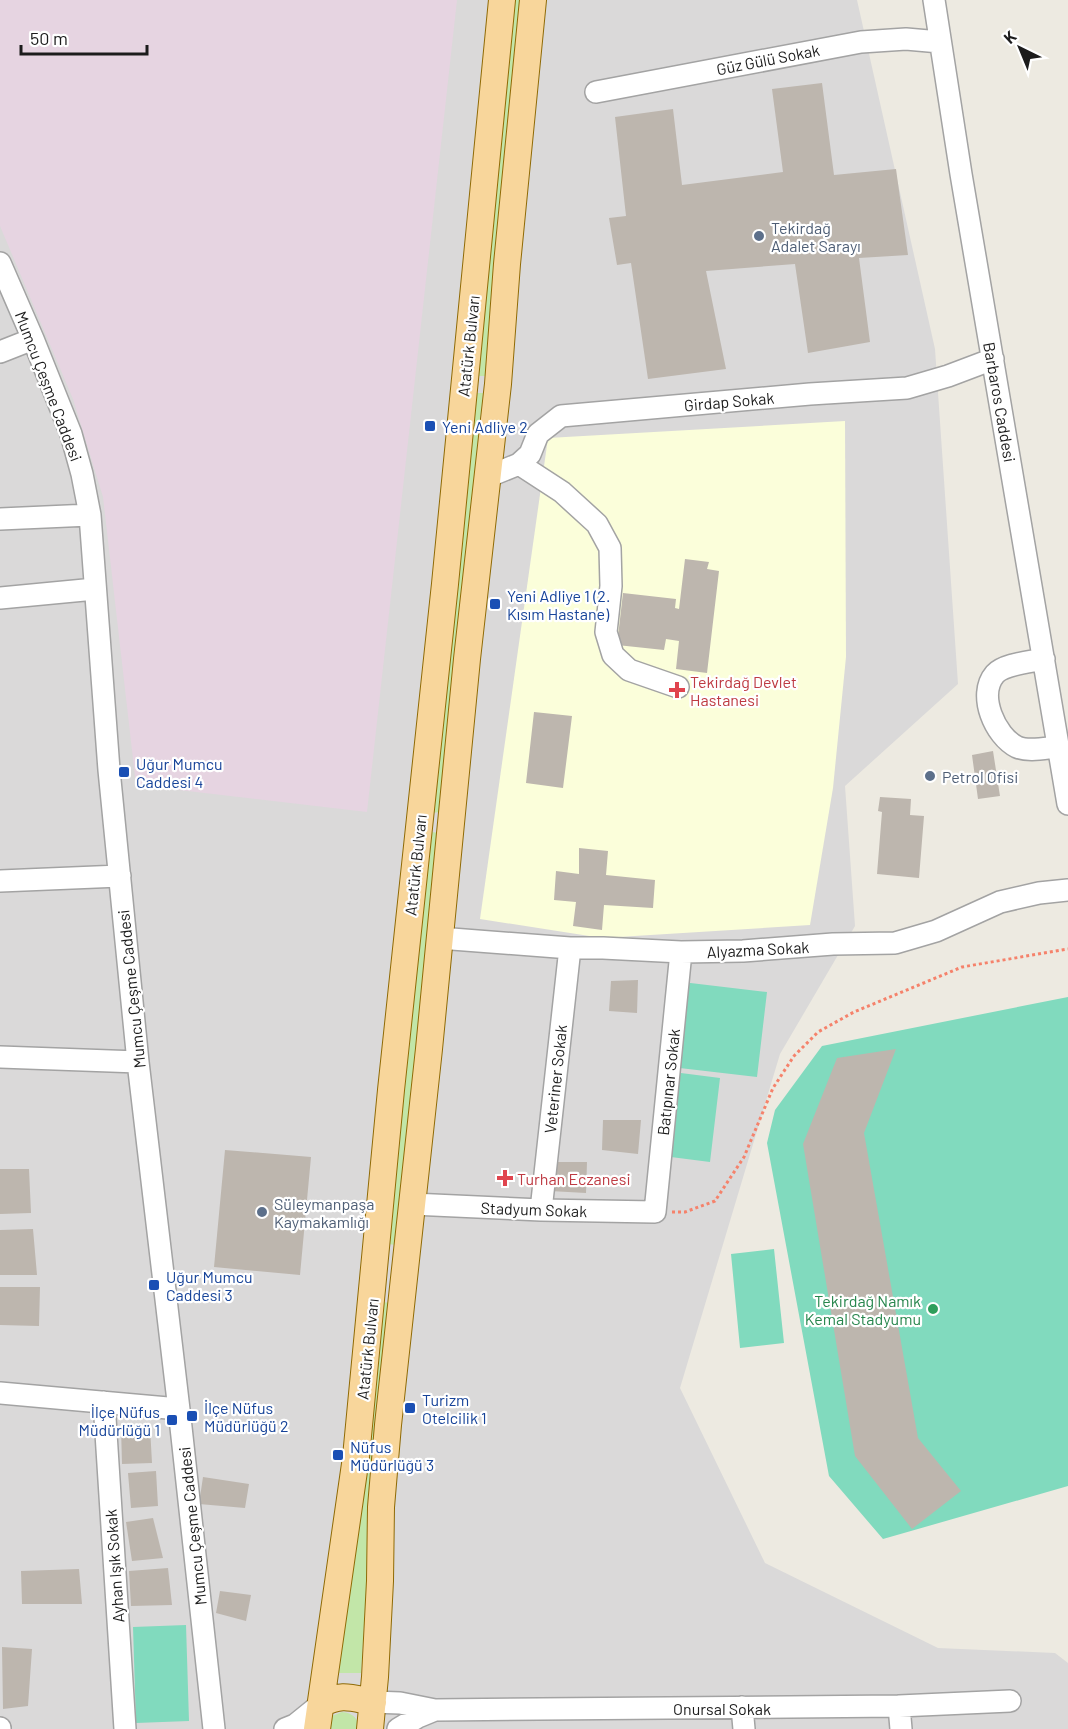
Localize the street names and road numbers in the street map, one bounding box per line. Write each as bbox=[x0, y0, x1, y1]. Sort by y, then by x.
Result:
street label: Güz Gülü Sokak bbox=[715, 40, 821, 78]
street label: Atatürk Bulvarı bbox=[453, 294, 483, 398]
street label: Mumcu Çeşme Caddesi bbox=[12, 308, 86, 464]
street label: Barbaros Caddesi bbox=[980, 340, 1020, 464]
street label: Girdap Sokak bbox=[683, 388, 775, 414]
street label: Atatürk Bulvarı bbox=[400, 813, 430, 917]
street label: Mumcu Çeşme Caddesi bbox=[113, 909, 149, 1069]
street label: Alyazma Sokak bbox=[706, 937, 810, 961]
street label: Veteriner Sokak bbox=[540, 1024, 570, 1134]
street label: Batıpınar Sokak bbox=[653, 1028, 683, 1136]
street label: Stadyum Sokak bbox=[480, 1198, 588, 1220]
street label: Atatürk Bulvarı bbox=[352, 1297, 382, 1401]
street label: Mumcu Çeşme Caddesi bbox=[174, 1446, 210, 1606]
street label: Ayhan Işık Sokak bbox=[101, 1509, 127, 1623]
street label: Onursal Sokak bbox=[673, 1699, 771, 1718]

